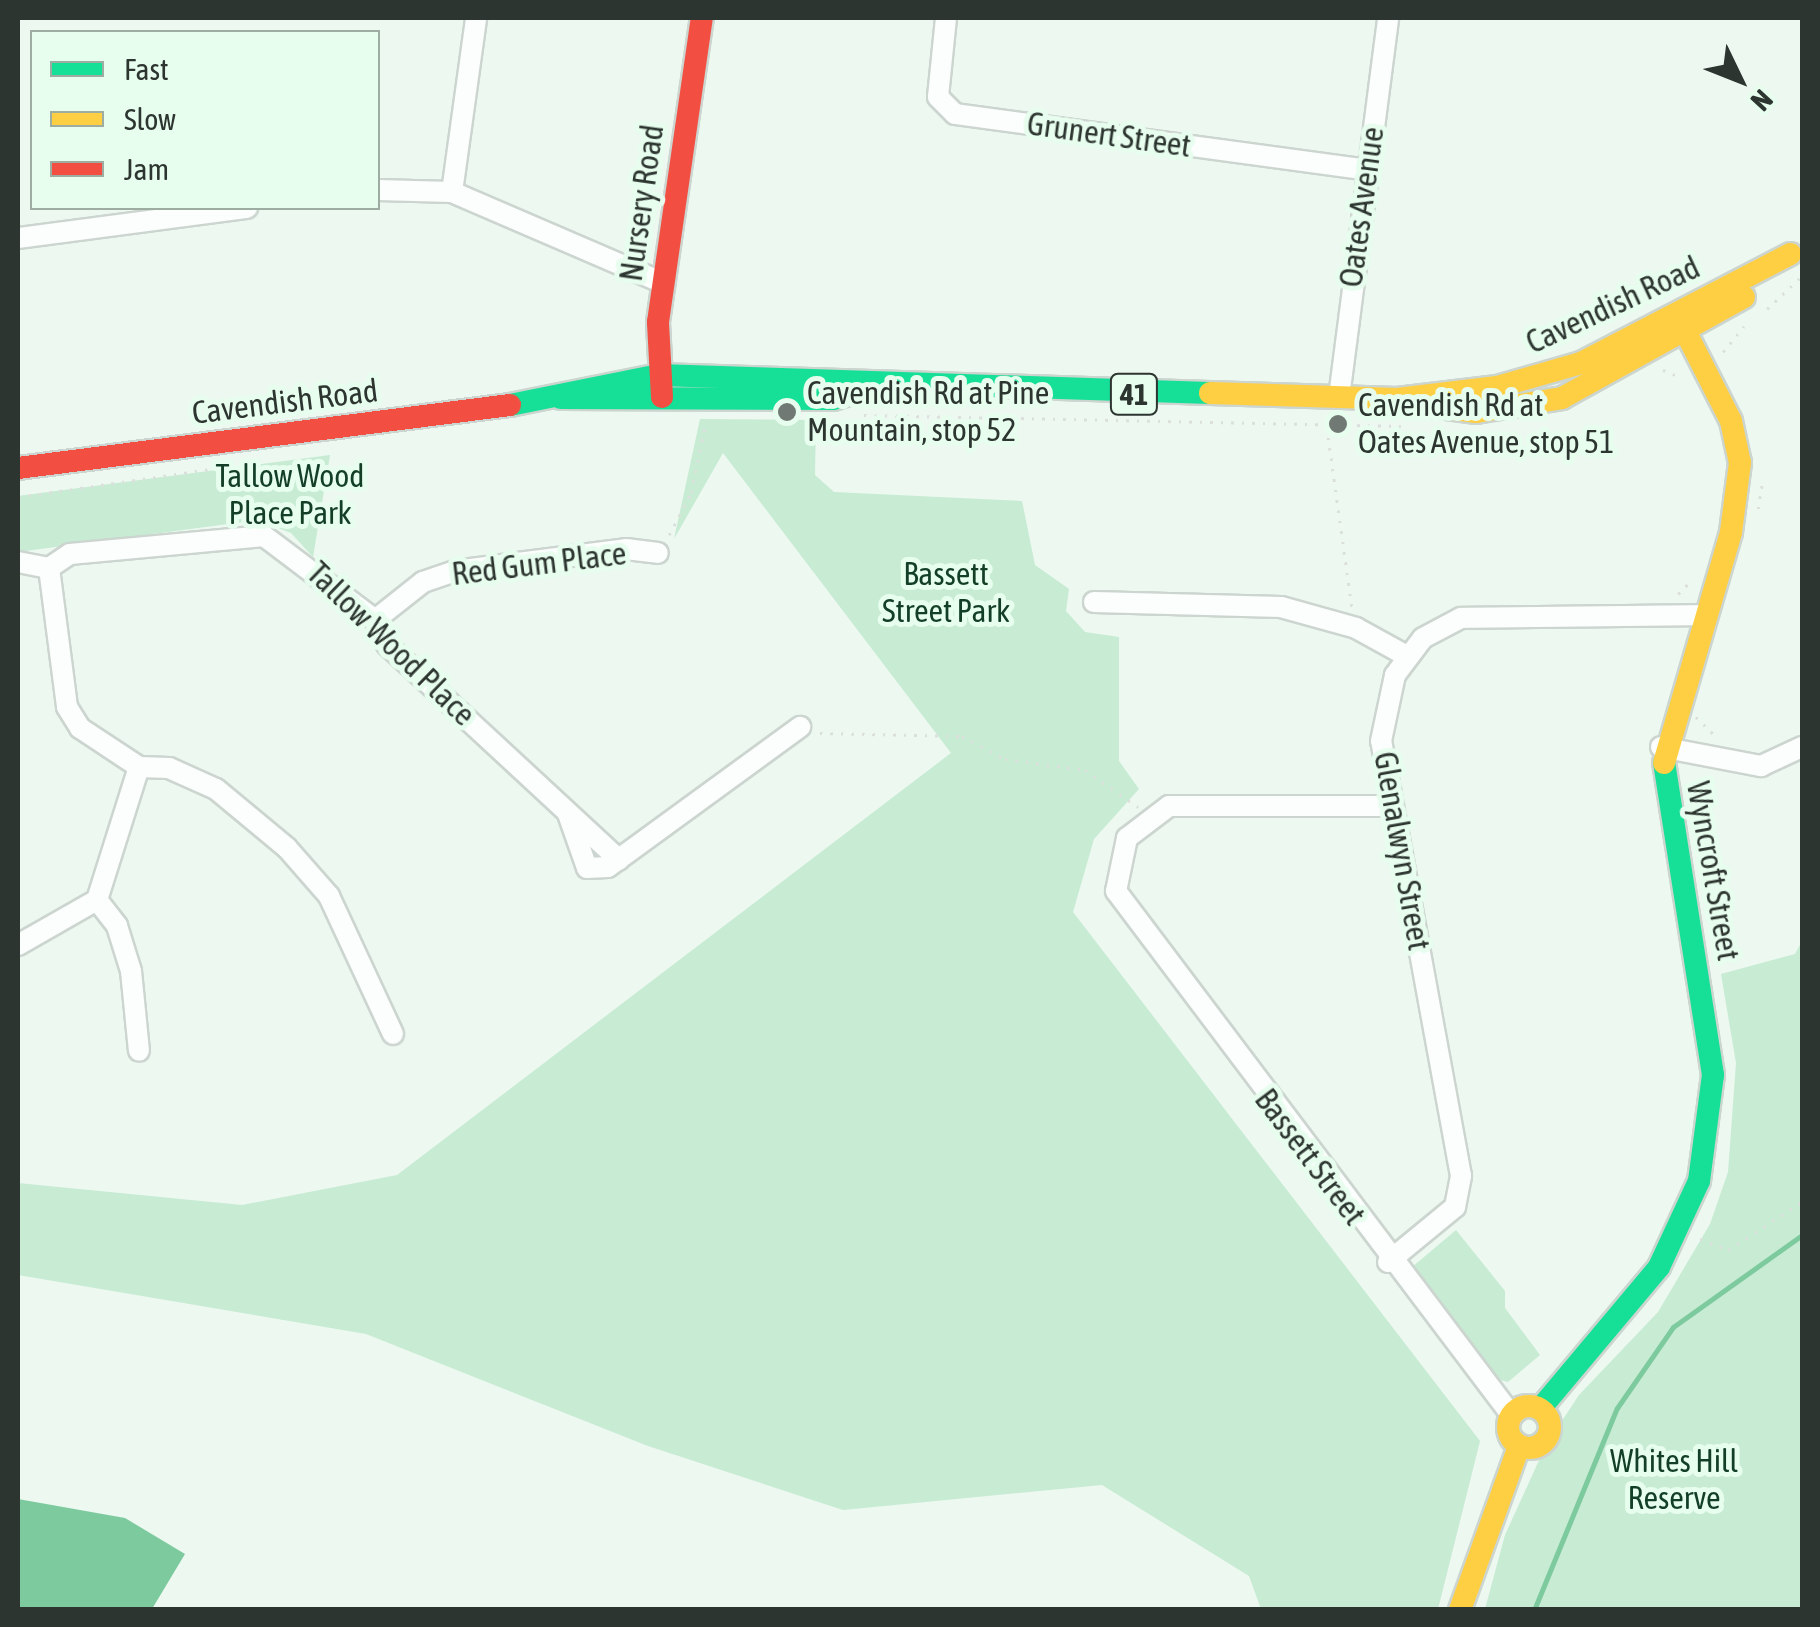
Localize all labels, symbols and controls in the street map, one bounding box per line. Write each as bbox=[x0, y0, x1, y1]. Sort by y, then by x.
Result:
legend bbox=[30, 30, 380, 210]
north arrow bbox=[1690, 30, 1790, 130]
text: Fast bbox=[124, 52, 169, 86]
text: N bbox=[1745, 84, 1779, 117]
text: Slow bbox=[124, 102, 176, 136]
street label: Grunert Street bbox=[1025, 105, 1193, 165]
street label: Nursery Road bbox=[612, 122, 672, 284]
street label: Oates Avenue bbox=[1332, 124, 1392, 290]
text: Jam bbox=[124, 152, 169, 186]
street label: Cavendish Road bbox=[1520, 248, 1706, 362]
road number: 41 bbox=[1109, 369, 1159, 419]
street label: Cavendish Road bbox=[190, 372, 380, 432]
place label: Cavendish Rd at Pine Mountain, stop 52 bbox=[807, 375, 1049, 450]
place label: Cavendish Rd at Oates Avenue, stop 51 bbox=[1358, 387, 1614, 462]
marker: Cavendish Rd at Pine Mountain, stop 52 bbox=[776, 401, 798, 423]
marker: Cavendish Rd at Oates Avenue, stop 51 bbox=[1327, 413, 1349, 435]
park label: Tallow Wood Place Park bbox=[215, 458, 365, 533]
street label: Red Gum Place bbox=[450, 534, 628, 594]
street label: Tallow Wood Place bbox=[299, 554, 483, 734]
park label: Bassett Street Park bbox=[882, 556, 1010, 631]
street label: Glenalwyn Street bbox=[1366, 749, 1438, 953]
street label: Wyncroft Street bbox=[1678, 779, 1748, 963]
street label: Bassett Street bbox=[1246, 1081, 1374, 1233]
park label: Whites Hill Reserve bbox=[1610, 1443, 1738, 1518]

